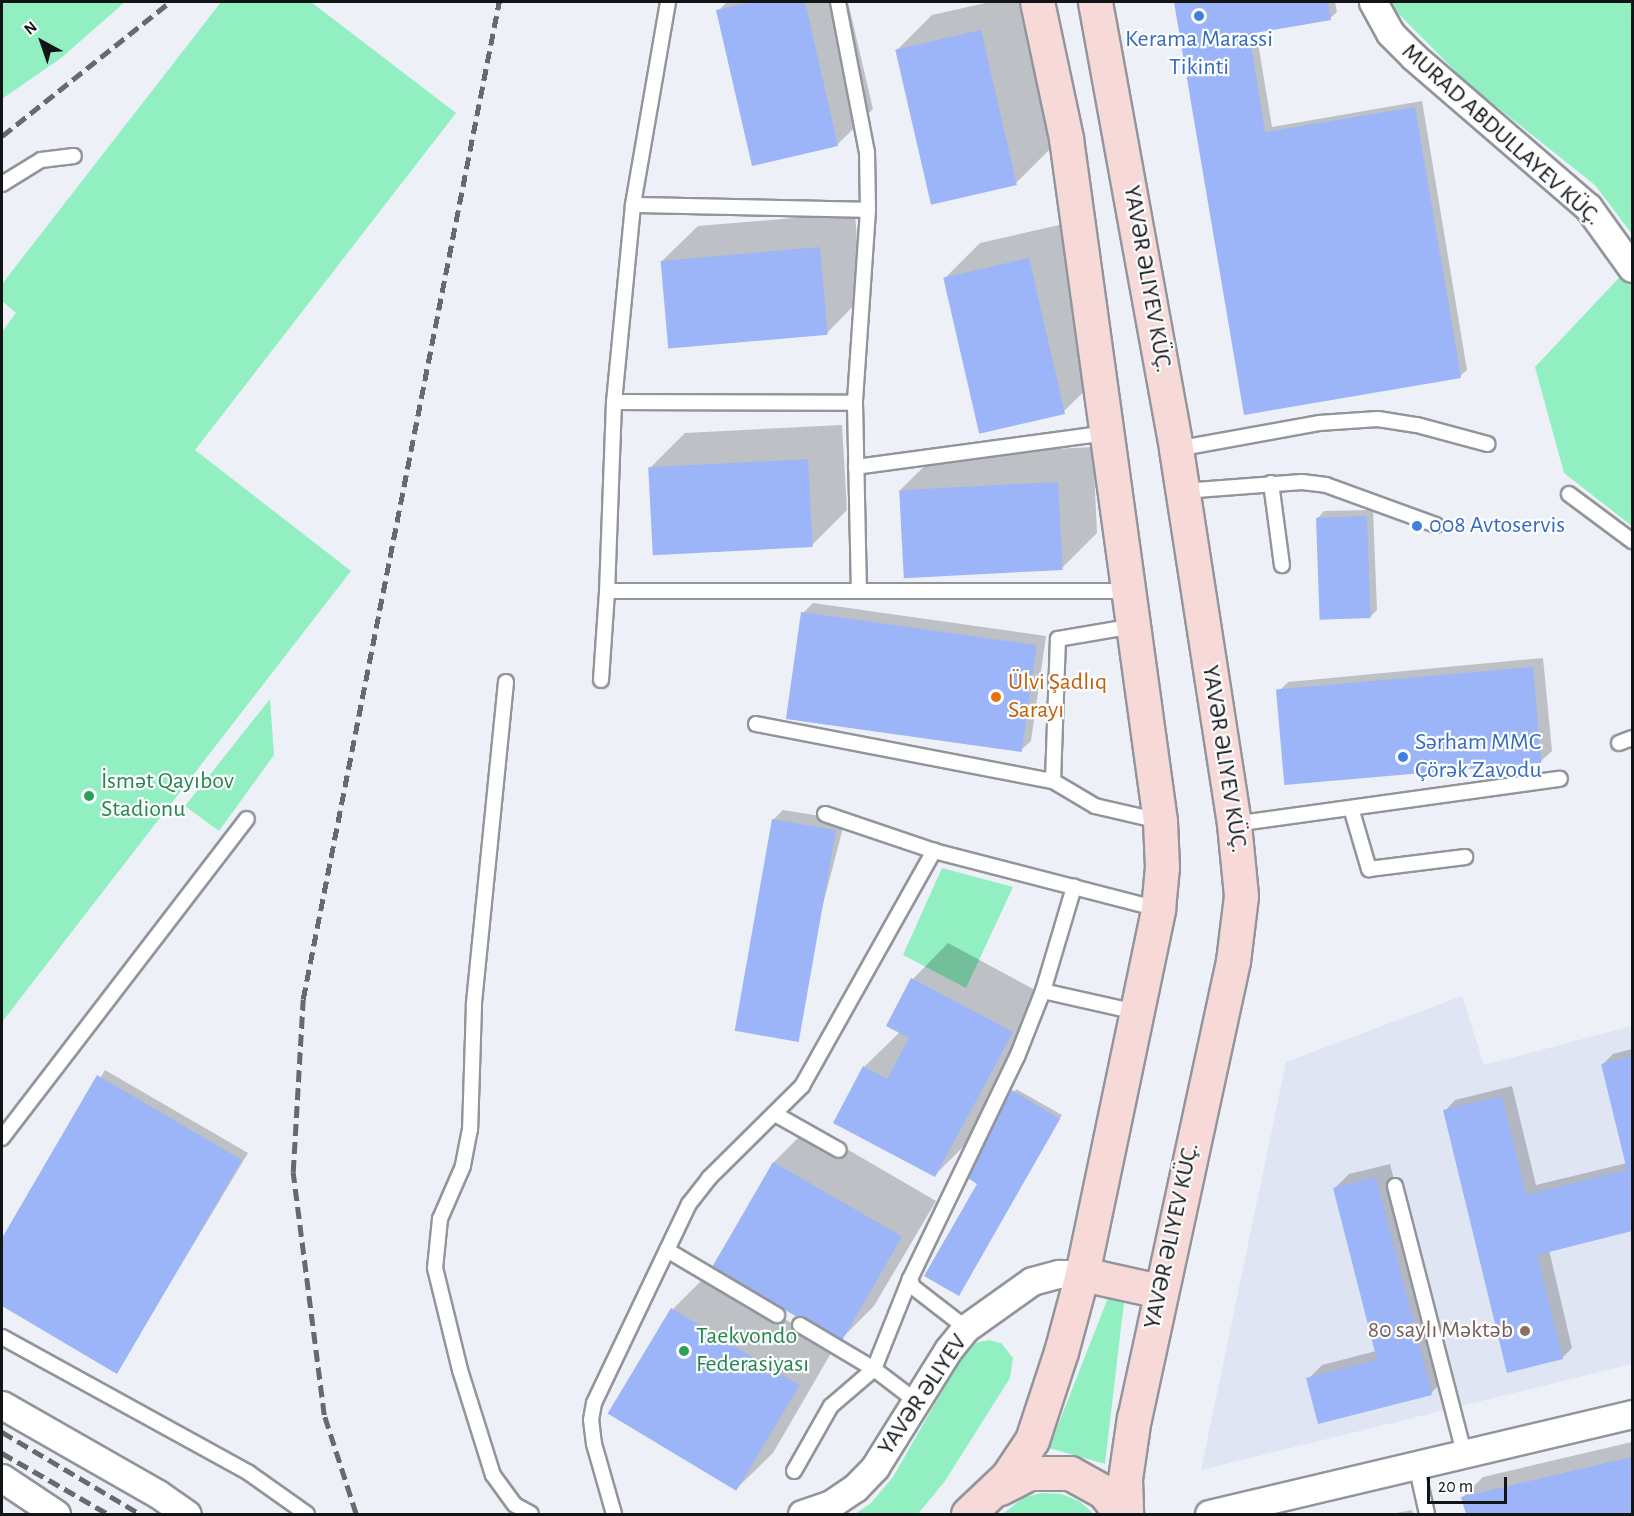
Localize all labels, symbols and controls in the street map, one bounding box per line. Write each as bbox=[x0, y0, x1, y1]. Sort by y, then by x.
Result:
marker: Kerama Marassi Tikinti bbox=[1192, 9, 1206, 23]
north arrow bbox=[12, 12, 72, 72]
text: N bbox=[21, 19, 40, 38]
place label: Kerama Marassi Tikinti bbox=[1125, 26, 1273, 82]
street label: MURAD ABDULLAYEV KÜÇ. bbox=[1395, 38, 1607, 232]
street label: YAVƏR ƏLIYEV KÜÇ. bbox=[1116, 183, 1178, 375]
place label: 008 Avtoservis bbox=[1429, 512, 1565, 540]
marker: 008 Avtoservis bbox=[1410, 519, 1424, 533]
street label: YAVƏR ƏLIYEV KÜÇ. bbox=[1195, 663, 1253, 855]
place label: Ülvi Şadlıq Sarayı bbox=[1008, 669, 1107, 725]
marker: Ülvi Şadlıq Sarayı bbox=[989, 690, 1003, 704]
place label: Sərham MMC Çörək Zavodu bbox=[1415, 729, 1542, 785]
marker: Sərham MMC Çörək Zavodu bbox=[1396, 750, 1410, 764]
place label: İsmət Qayıbov Stadionu bbox=[101, 768, 234, 824]
marker: İsmət Qayıbov Stadionu bbox=[82, 789, 96, 803]
street label: YAVƏR ƏLIYEV KÜÇ. bbox=[1138, 1140, 1206, 1332]
place label: 80 saylı Məktəb bbox=[1368, 1317, 1513, 1345]
place label: Taekvondo Federasiyası bbox=[696, 1323, 809, 1379]
marker: 80 saylı Məktəb bbox=[1518, 1324, 1532, 1338]
street label: YAVƏR ƏLIYEV bbox=[872, 1329, 974, 1461]
marker: Taekvondo Federasiyası bbox=[677, 1344, 691, 1358]
scale bar bbox=[1430, 1465, 1510, 1503]
text: 20 m bbox=[1438, 1478, 1473, 1496]

